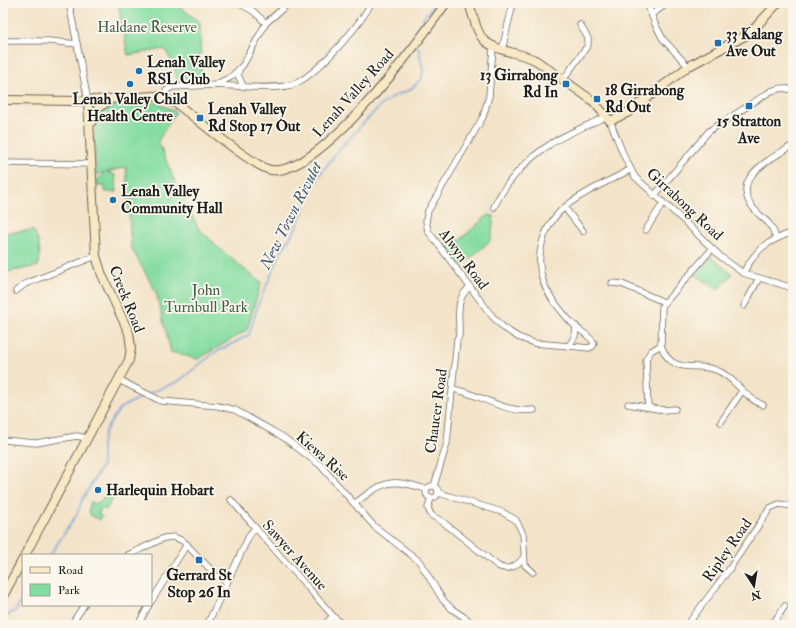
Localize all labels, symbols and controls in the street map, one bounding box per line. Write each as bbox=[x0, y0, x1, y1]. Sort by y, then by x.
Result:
park label: Haldane Reserve bbox=[97, 18, 197, 37]
place label: 33 Kalang Ave Out bbox=[725, 25, 783, 61]
marker: 33 Kalang Ave Out bbox=[713, 38, 723, 48]
street label: Lenah Valley Road bbox=[309, 45, 399, 142]
place label: Lenah Valley RSL Club bbox=[147, 53, 226, 89]
marker: Lenah Valley RSL Club bbox=[134, 66, 144, 76]
place label: 13 Girrabong Rd In bbox=[480, 66, 559, 102]
marker: Lenah Valley Child Health Centre bbox=[125, 79, 135, 89]
marker: 13 Girrabong Rd In bbox=[561, 79, 571, 89]
place label: 18 Girrabong Rd Out bbox=[605, 81, 685, 117]
place label: Lenah Valley Child Health Centre bbox=[72, 90, 188, 126]
marker: 18 Girrabong Rd Out bbox=[592, 94, 602, 104]
place label: Lenah Valley Rd Stop 17 Out bbox=[208, 100, 301, 137]
marker: 15 Stratton Ave bbox=[744, 101, 754, 111]
place label: 15 Stratton Ave bbox=[717, 112, 782, 148]
marker: Lenah Valley Rd Stop 17 Out bbox=[195, 113, 205, 123]
water label: New Town Rivulet bbox=[255, 157, 327, 273]
street label: Girrabong Road bbox=[642, 164, 727, 245]
place label: Lenah Valley Community Hall bbox=[121, 182, 223, 219]
marker: Lenah Valley Community Hall bbox=[108, 195, 118, 205]
street label: Alwyn Road bbox=[434, 224, 493, 294]
street label: Creek Road bbox=[104, 263, 149, 336]
park label: John Turnbull Park bbox=[164, 281, 248, 317]
street label: Chaucer Road bbox=[421, 367, 452, 455]
street label: Kiewa Rise bbox=[292, 427, 353, 485]
place label: Harlequin Hobart bbox=[106, 481, 214, 501]
marker: Harlequin Hobart bbox=[93, 485, 103, 495]
street label: Ripley Road bbox=[699, 514, 757, 586]
street label: Sawyer Avenue bbox=[258, 516, 331, 595]
legend bbox=[22, 554, 152, 606]
marker: Gerrard St Stop 26 In bbox=[194, 555, 204, 565]
text: Road bbox=[58, 563, 83, 578]
place label: Gerrard St Stop 26 In bbox=[166, 566, 232, 603]
north arrow bbox=[734, 566, 774, 606]
text: Park bbox=[58, 583, 80, 598]
text: N bbox=[749, 588, 763, 603]

